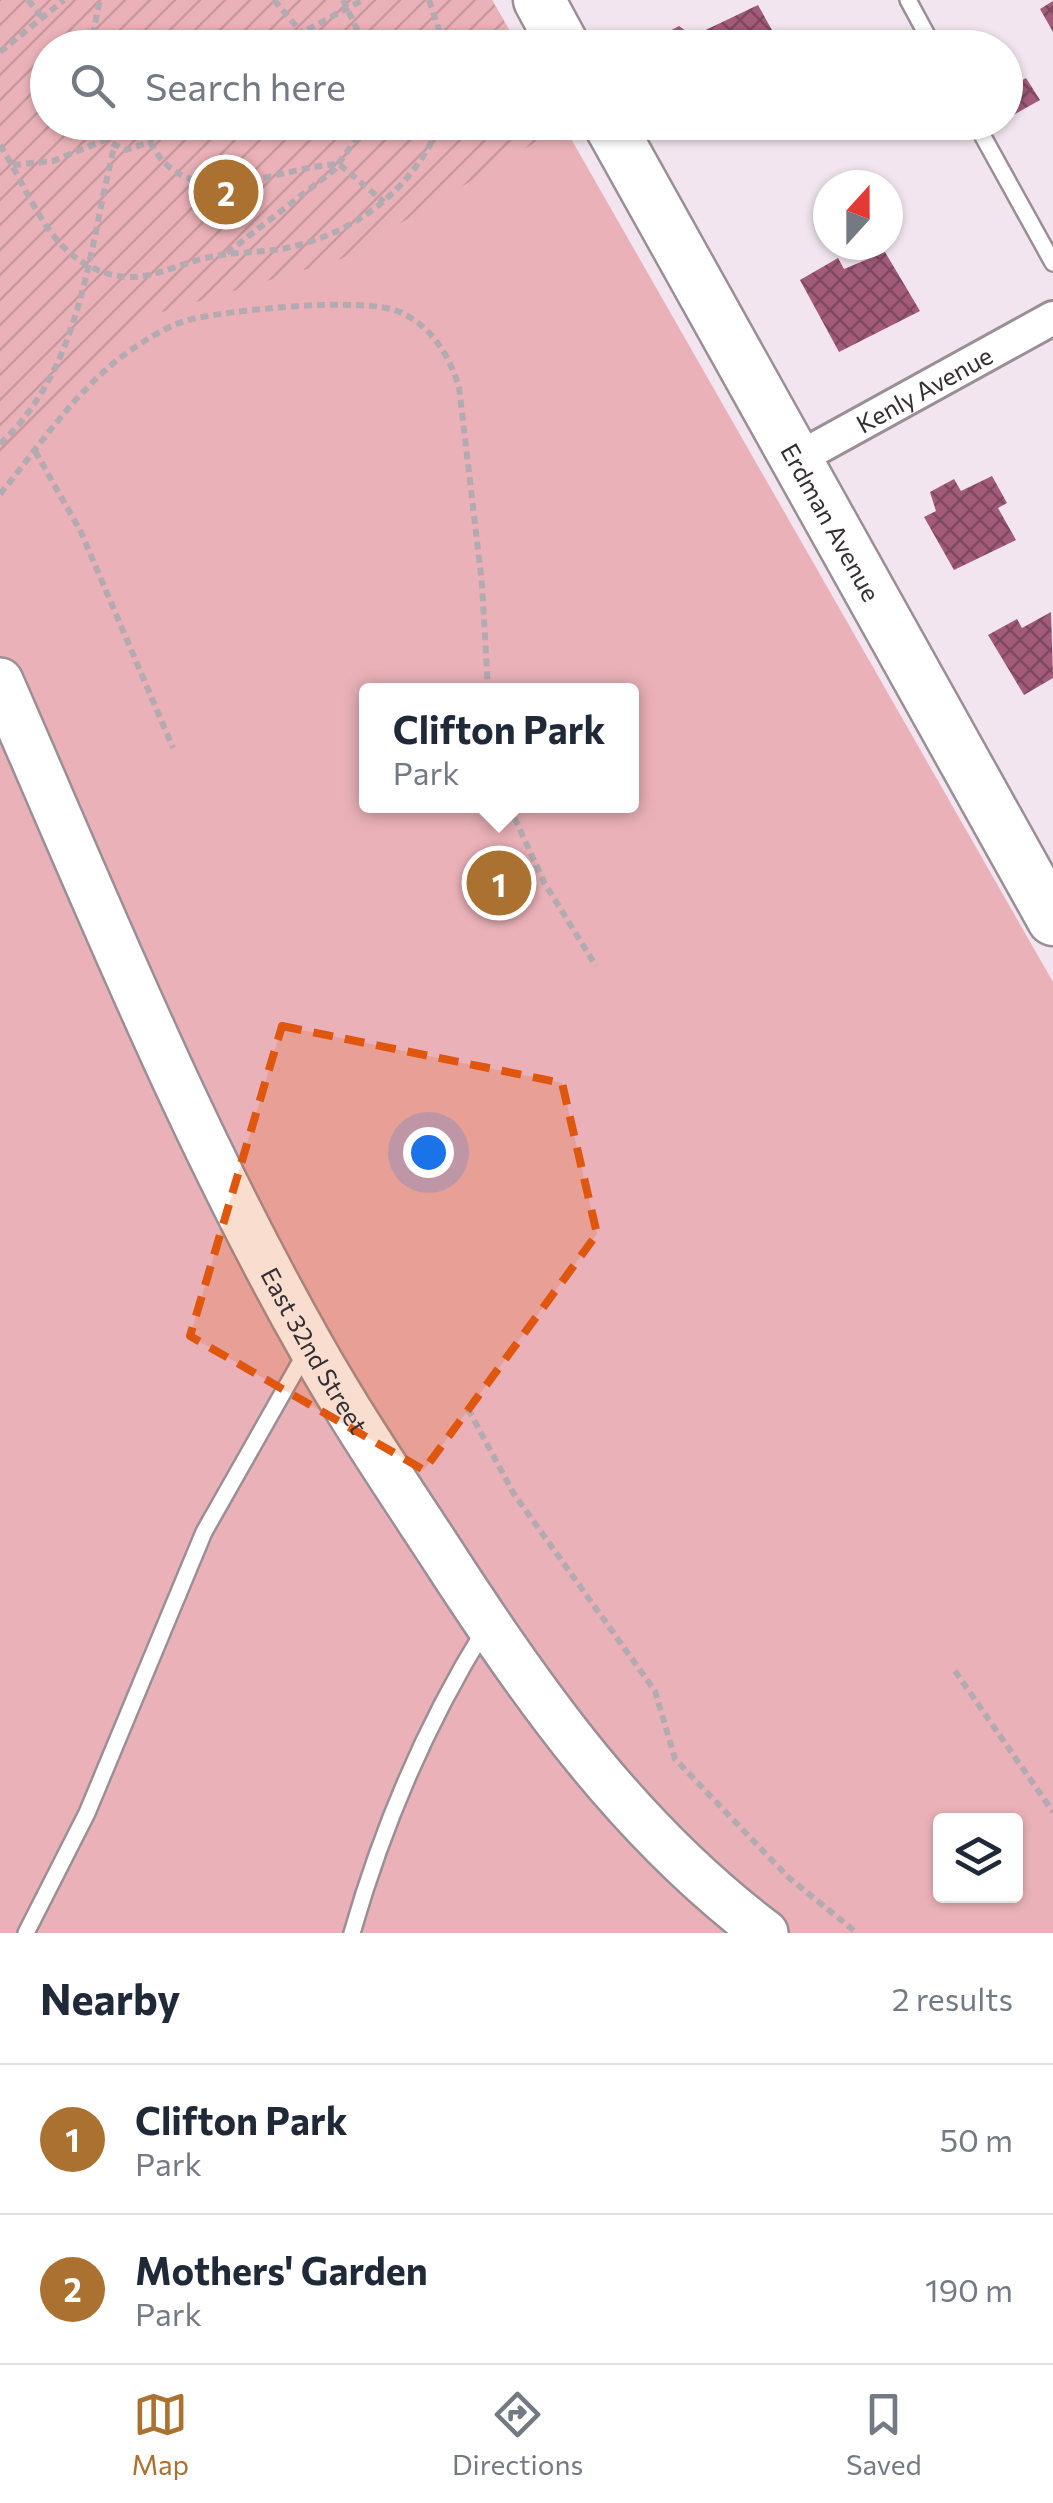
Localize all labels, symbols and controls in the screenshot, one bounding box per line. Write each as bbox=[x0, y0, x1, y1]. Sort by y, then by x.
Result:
search box bbox=[30, 30, 1023, 140]
icon: search bbox=[65, 58, 120, 113]
text: Search here bbox=[145, 62, 346, 109]
pin: 2 bbox=[194, 154, 258, 230]
north arrow bbox=[813, 170, 903, 260]
street label: Kenly Avenue bbox=[851, 340, 997, 439]
street label: Erdman Avenue bbox=[775, 438, 887, 606]
popup bbox=[359, 683, 639, 813]
text: Clifton Park bbox=[393, 705, 605, 752]
text: Park bbox=[393, 752, 460, 792]
pin: 1 bbox=[466, 846, 532, 920]
your location bbox=[403, 1127, 454, 1178]
street label: East 32nd Street bbox=[255, 1262, 374, 1439]
map controls bbox=[933, 1813, 1023, 1903]
button: layers bbox=[933, 1813, 1023, 1903]
text: Nearby bbox=[40, 1972, 180, 2024]
text: 2 results bbox=[892, 1978, 1013, 2018]
text: Clifton Park bbox=[135, 2096, 348, 2143]
text: 1 bbox=[65, 2119, 80, 2159]
text: 50 m bbox=[940, 2119, 1013, 2159]
text: Park bbox=[135, 2143, 202, 2183]
text: Mothers' Garden bbox=[135, 2246, 428, 2293]
text: 2 bbox=[63, 2269, 82, 2309]
text: 190 m bbox=[925, 2269, 1013, 2309]
text: Park bbox=[135, 2293, 202, 2333]
tab: Map bbox=[131, 2387, 189, 2481]
tab: Directions bbox=[452, 2387, 583, 2481]
tab: Saved bbox=[846, 2387, 922, 2481]

